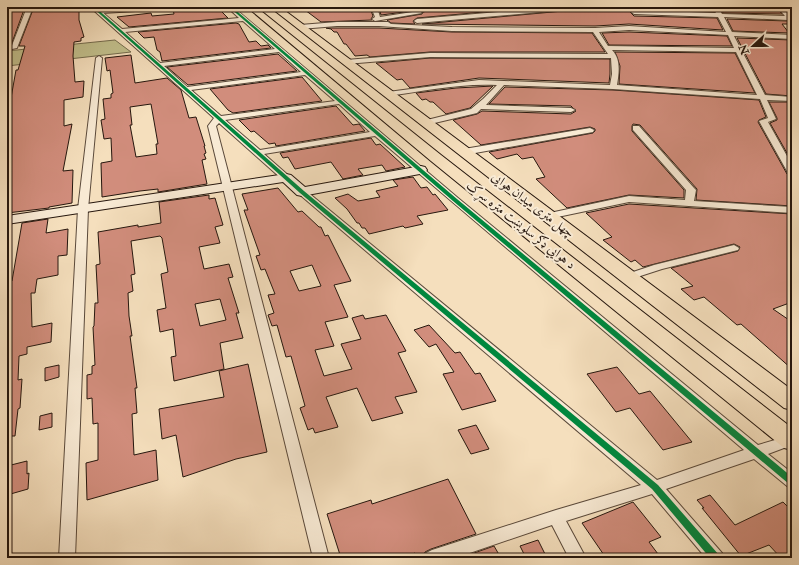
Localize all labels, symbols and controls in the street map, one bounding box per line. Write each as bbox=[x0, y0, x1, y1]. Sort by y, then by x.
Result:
north arrow bbox=[733, 26, 773, 66]
text: N bbox=[736, 41, 752, 57]
street label: چهل متری میدان هوایی bbox=[488, 169, 578, 242]
street label: د هوايي ډګر سلویښت متره سړک bbox=[461, 177, 579, 275]

